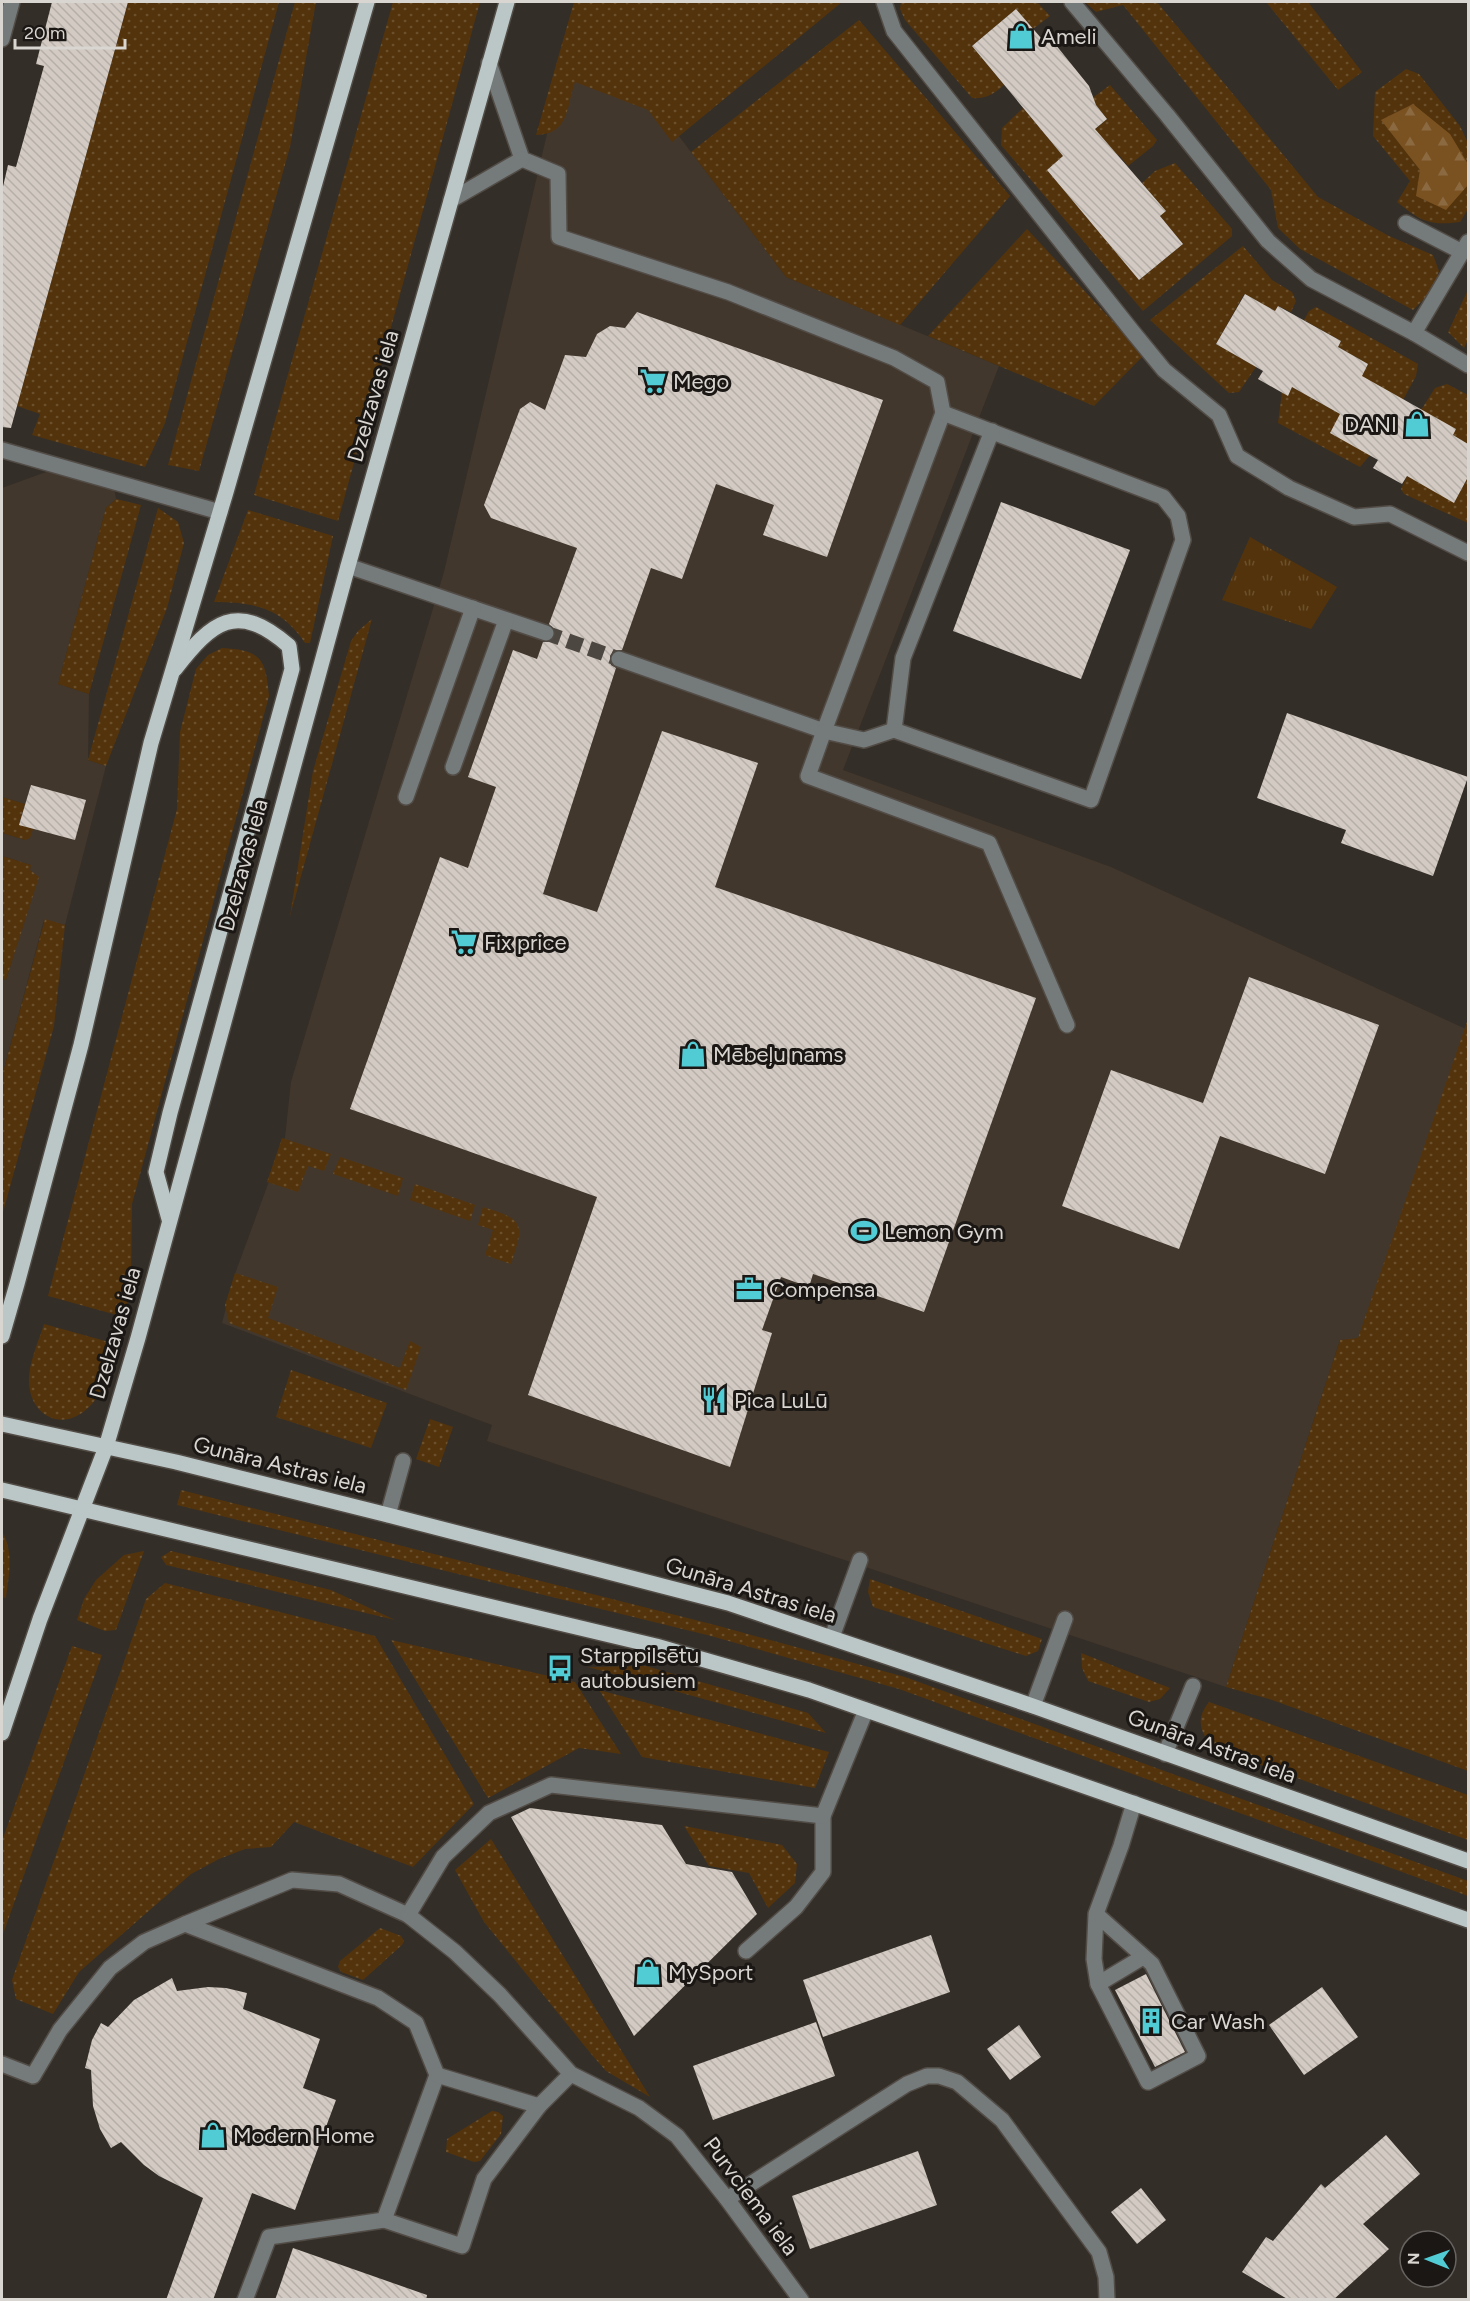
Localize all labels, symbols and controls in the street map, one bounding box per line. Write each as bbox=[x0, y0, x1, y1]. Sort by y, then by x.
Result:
scale bar bbox=[15, 12, 124, 50]
shop icon: Ameli bbox=[1006, 21, 1036, 51]
text: 20 m bbox=[24, 22, 65, 44]
place label: Ameli bbox=[1041, 23, 1097, 50]
street label: Dzelzavas iela bbox=[341, 327, 405, 465]
supermarket icon: Mego bbox=[638, 366, 668, 396]
place label: Mego bbox=[673, 368, 729, 395]
shop icon: DANI bbox=[1402, 409, 1432, 439]
place label: DANI bbox=[1344, 411, 1397, 438]
street label: Dzelzavas iela bbox=[212, 796, 274, 934]
supermarket icon: Fix price bbox=[449, 927, 479, 957]
place label: Fix price bbox=[484, 929, 566, 956]
shop icon: Mēbeļu nams bbox=[678, 1039, 708, 1069]
place label: Mēbeļu nams bbox=[713, 1041, 844, 1068]
sports icon: Lemon Gym bbox=[849, 1216, 879, 1246]
place label: Lemon Gym bbox=[884, 1218, 1004, 1245]
street label: Dzelzavas iela bbox=[83, 1264, 147, 1402]
office icon: Compensa bbox=[734, 1274, 764, 1304]
place label: Compensa bbox=[769, 1276, 875, 1303]
restaurant icon: Pica LuLū bbox=[699, 1385, 729, 1415]
place label: Pica LuLū bbox=[734, 1387, 828, 1414]
street label: Gunāra Astras iela bbox=[191, 1430, 369, 1500]
street label: Gunāra Astras iela bbox=[662, 1551, 840, 1629]
place label: Starppilsētu autobusiem bbox=[580, 1642, 699, 1694]
bus stop icon: Starppilsētu autobusiem bbox=[545, 1653, 575, 1683]
street label: Gunāra Astras iela bbox=[1124, 1703, 1300, 1789]
shop icon: MySport bbox=[633, 1957, 663, 1987]
place label: MySport bbox=[668, 1959, 753, 1986]
building icon: Car Wash bbox=[1136, 2006, 1166, 2036]
place label: Car Wash bbox=[1171, 2008, 1265, 2035]
shop icon: Modern Home bbox=[198, 2120, 228, 2150]
place label: Modern Home bbox=[233, 2122, 374, 2149]
street label: Purvciema iela bbox=[698, 2132, 804, 2260]
north arrow bbox=[1398, 2229, 1458, 2289]
text: N bbox=[1404, 2252, 1423, 2265]

